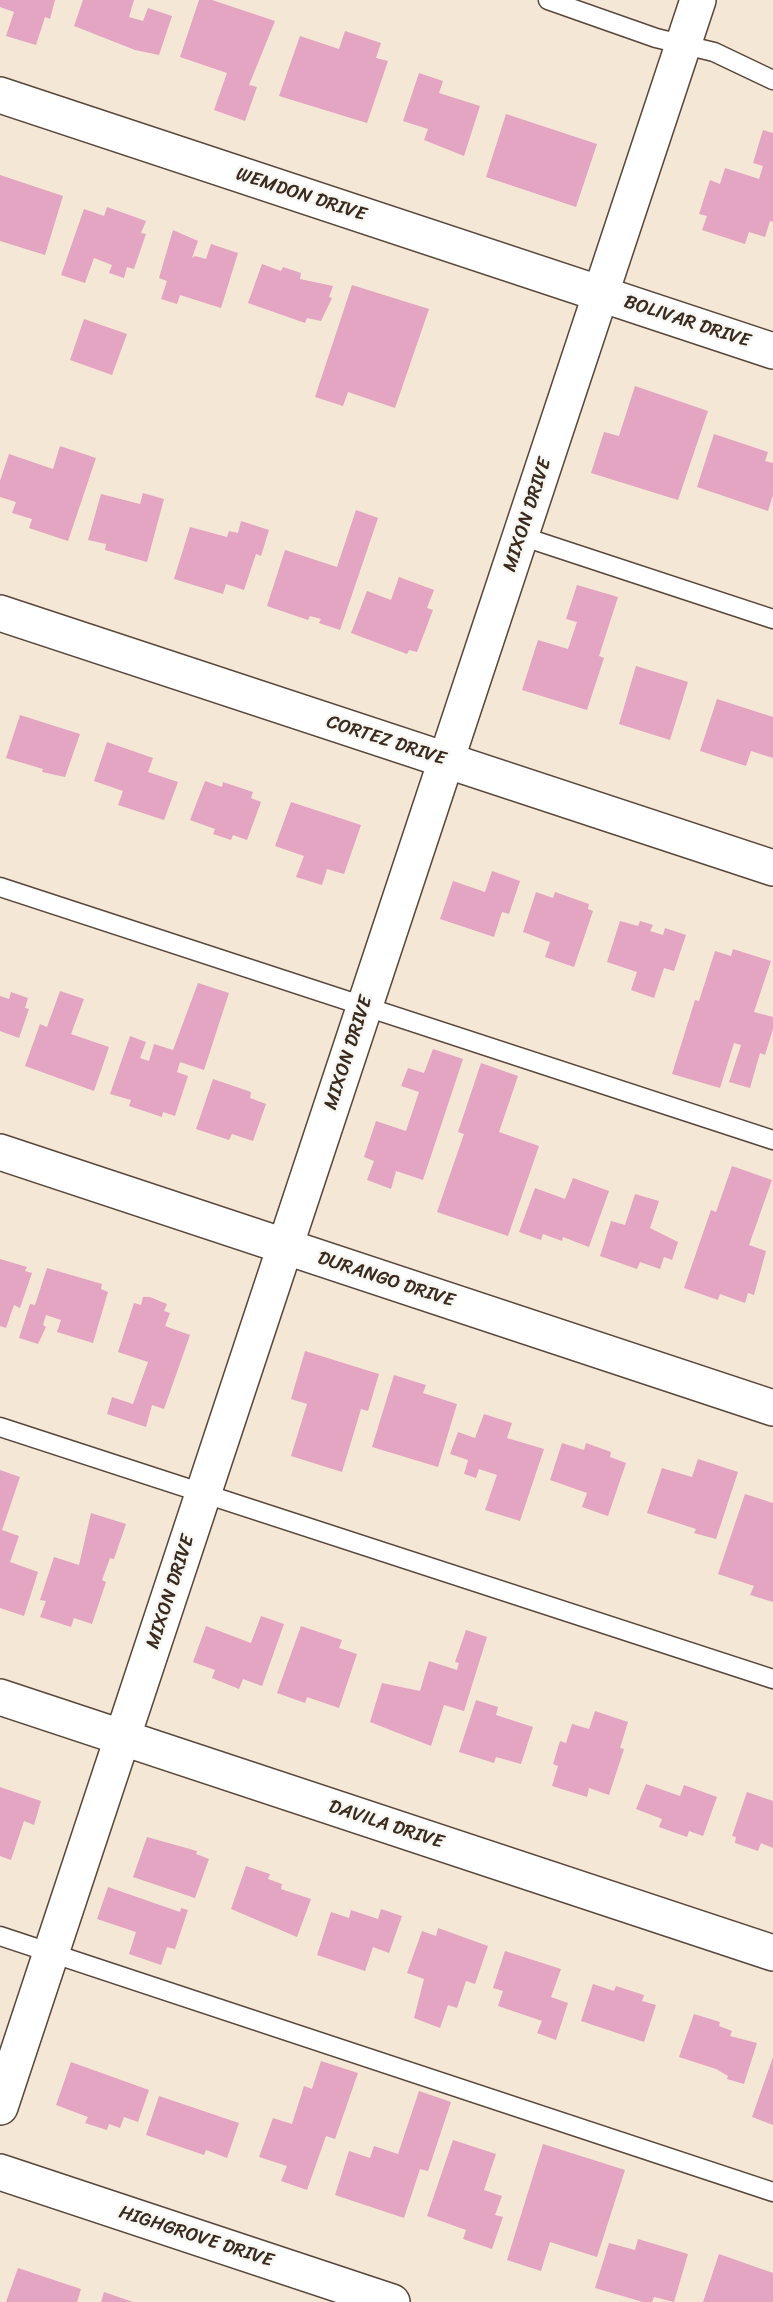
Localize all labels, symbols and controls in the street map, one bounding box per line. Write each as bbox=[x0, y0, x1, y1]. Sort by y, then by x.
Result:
street label: WEMDON DRIVE bbox=[233, 163, 369, 227]
street label: BOLIVAR DRIVE bbox=[621, 291, 753, 353]
street label: MIXON DRIVE bbox=[499, 455, 557, 575]
street label: CORTEZ DRIVE bbox=[323, 711, 449, 771]
street label: MIXON DRIVE bbox=[320, 993, 378, 1113]
street label: DURANGO DRIVE bbox=[315, 1247, 457, 1313]
street label: MIXON DRIVE bbox=[142, 1532, 200, 1652]
street label: DAVILA DRIVE bbox=[326, 1796, 446, 1854]
street label: HIGHGROVE DRIVE bbox=[116, 2201, 276, 2273]

